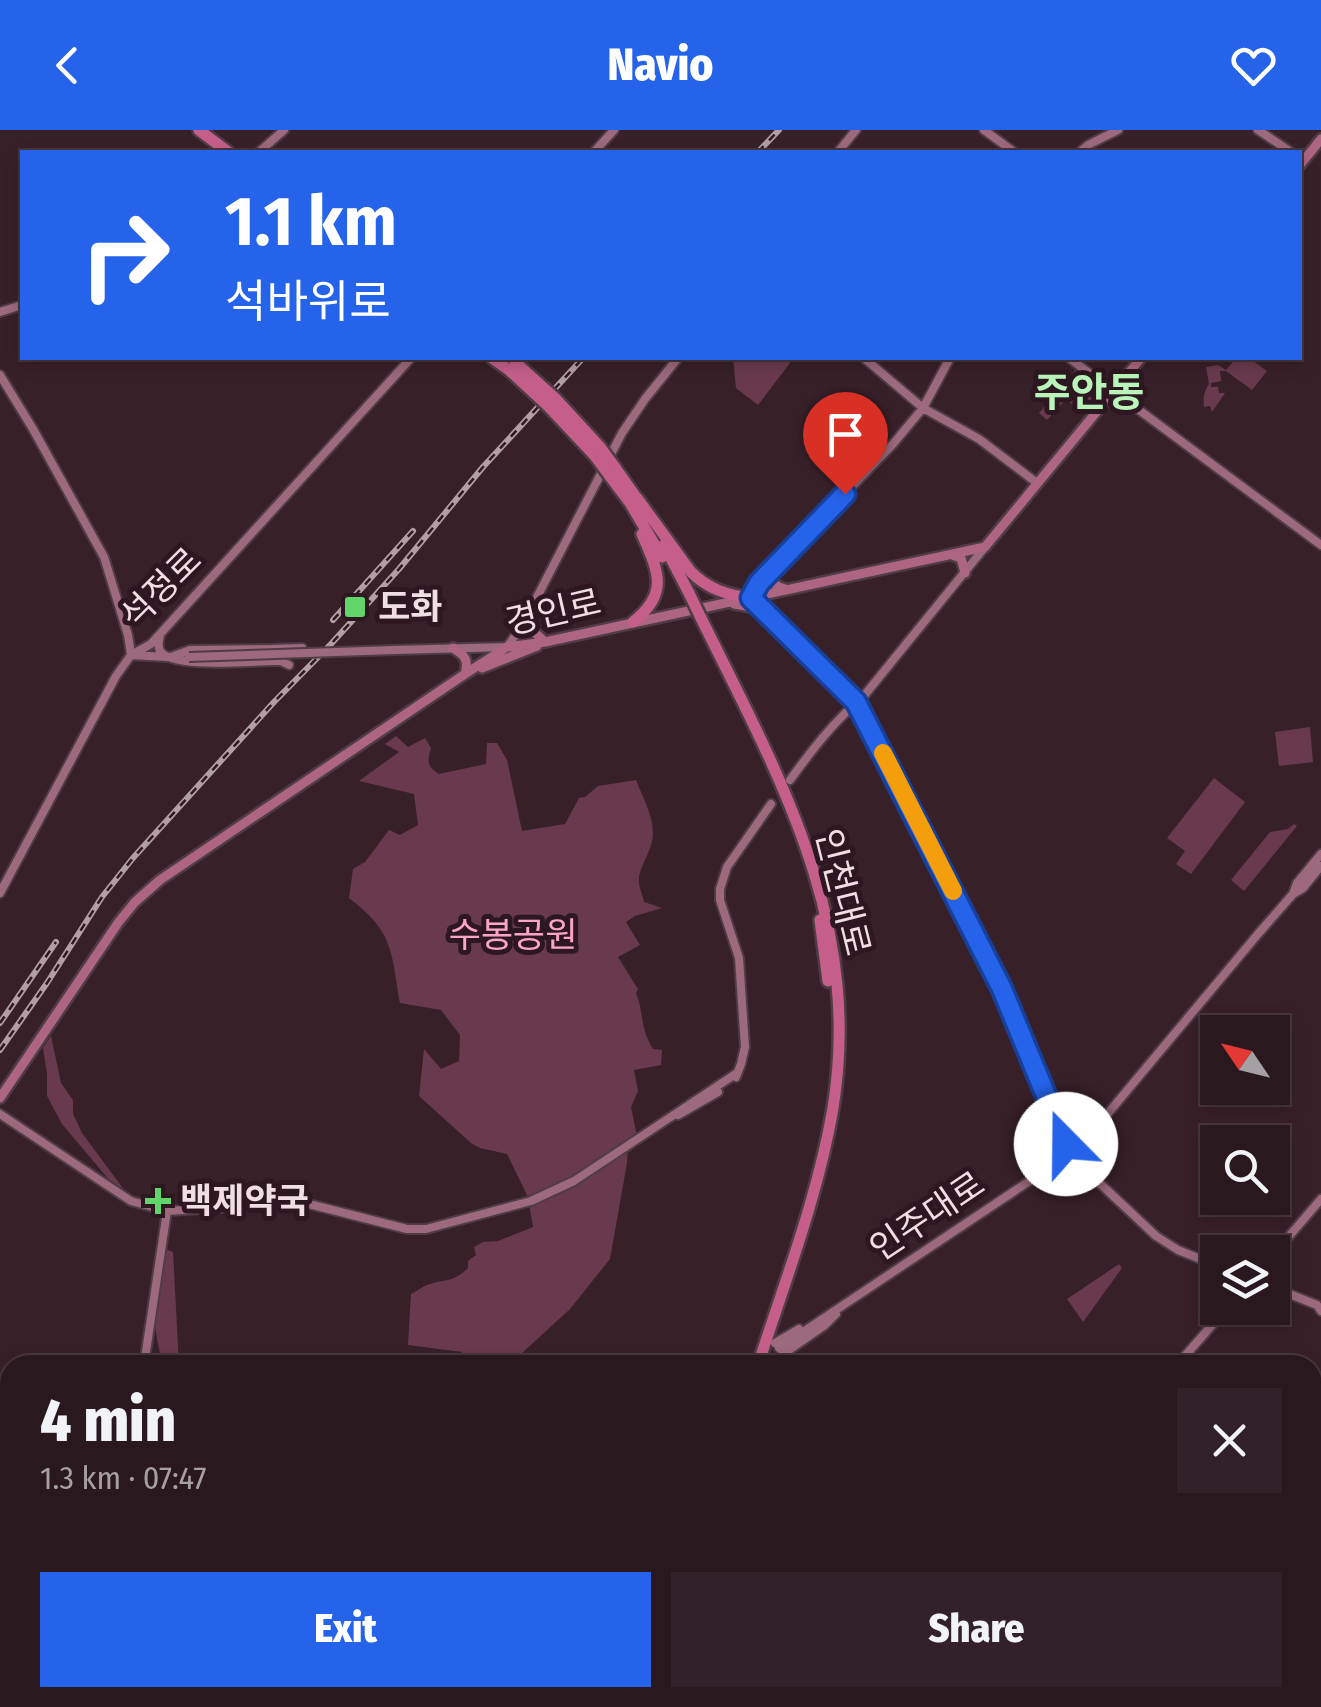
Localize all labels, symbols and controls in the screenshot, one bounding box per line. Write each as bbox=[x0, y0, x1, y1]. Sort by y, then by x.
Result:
icon: back bbox=[40, 38, 95, 93]
text: Navio bbox=[608, 38, 713, 92]
icon: heart bbox=[1226, 38, 1281, 93]
text: 1.1 km bbox=[225, 180, 397, 264]
icon: right bbox=[60, 190, 190, 320]
text: 석바위로 bbox=[225, 275, 391, 329]
district label: 주안동 bbox=[1034, 369, 1144, 417]
pin bbox=[803, 392, 888, 495]
icon: arrive bbox=[818, 407, 873, 462]
street label: 석정로 bbox=[112, 539, 210, 637]
street label: 경인로 bbox=[501, 581, 605, 643]
place label: 도화 bbox=[378, 586, 442, 628]
marker: 도화 bbox=[342, 594, 368, 620]
street label: 인천대로 bbox=[807, 824, 879, 960]
park label: 수봉공원 bbox=[449, 914, 577, 956]
north arrow bbox=[1200, 1015, 1290, 1105]
map controls bbox=[1200, 1015, 1290, 1325]
position arrow bbox=[1014, 1092, 1118, 1196]
button: search bbox=[1200, 1125, 1290, 1215]
street label: 인주대로 bbox=[862, 1163, 992, 1269]
place label: 백제약국 bbox=[180, 1180, 309, 1222]
marker: 백제약국 bbox=[145, 1188, 171, 1214]
button: layers bbox=[1200, 1235, 1290, 1325]
text: 4 min bbox=[40, 1385, 176, 1457]
button: close bbox=[1177, 1388, 1282, 1493]
text: 1.3 km · 07:47 bbox=[40, 1459, 206, 1497]
button: Exit bbox=[40, 1572, 651, 1687]
button: Share bbox=[671, 1572, 1282, 1687]

